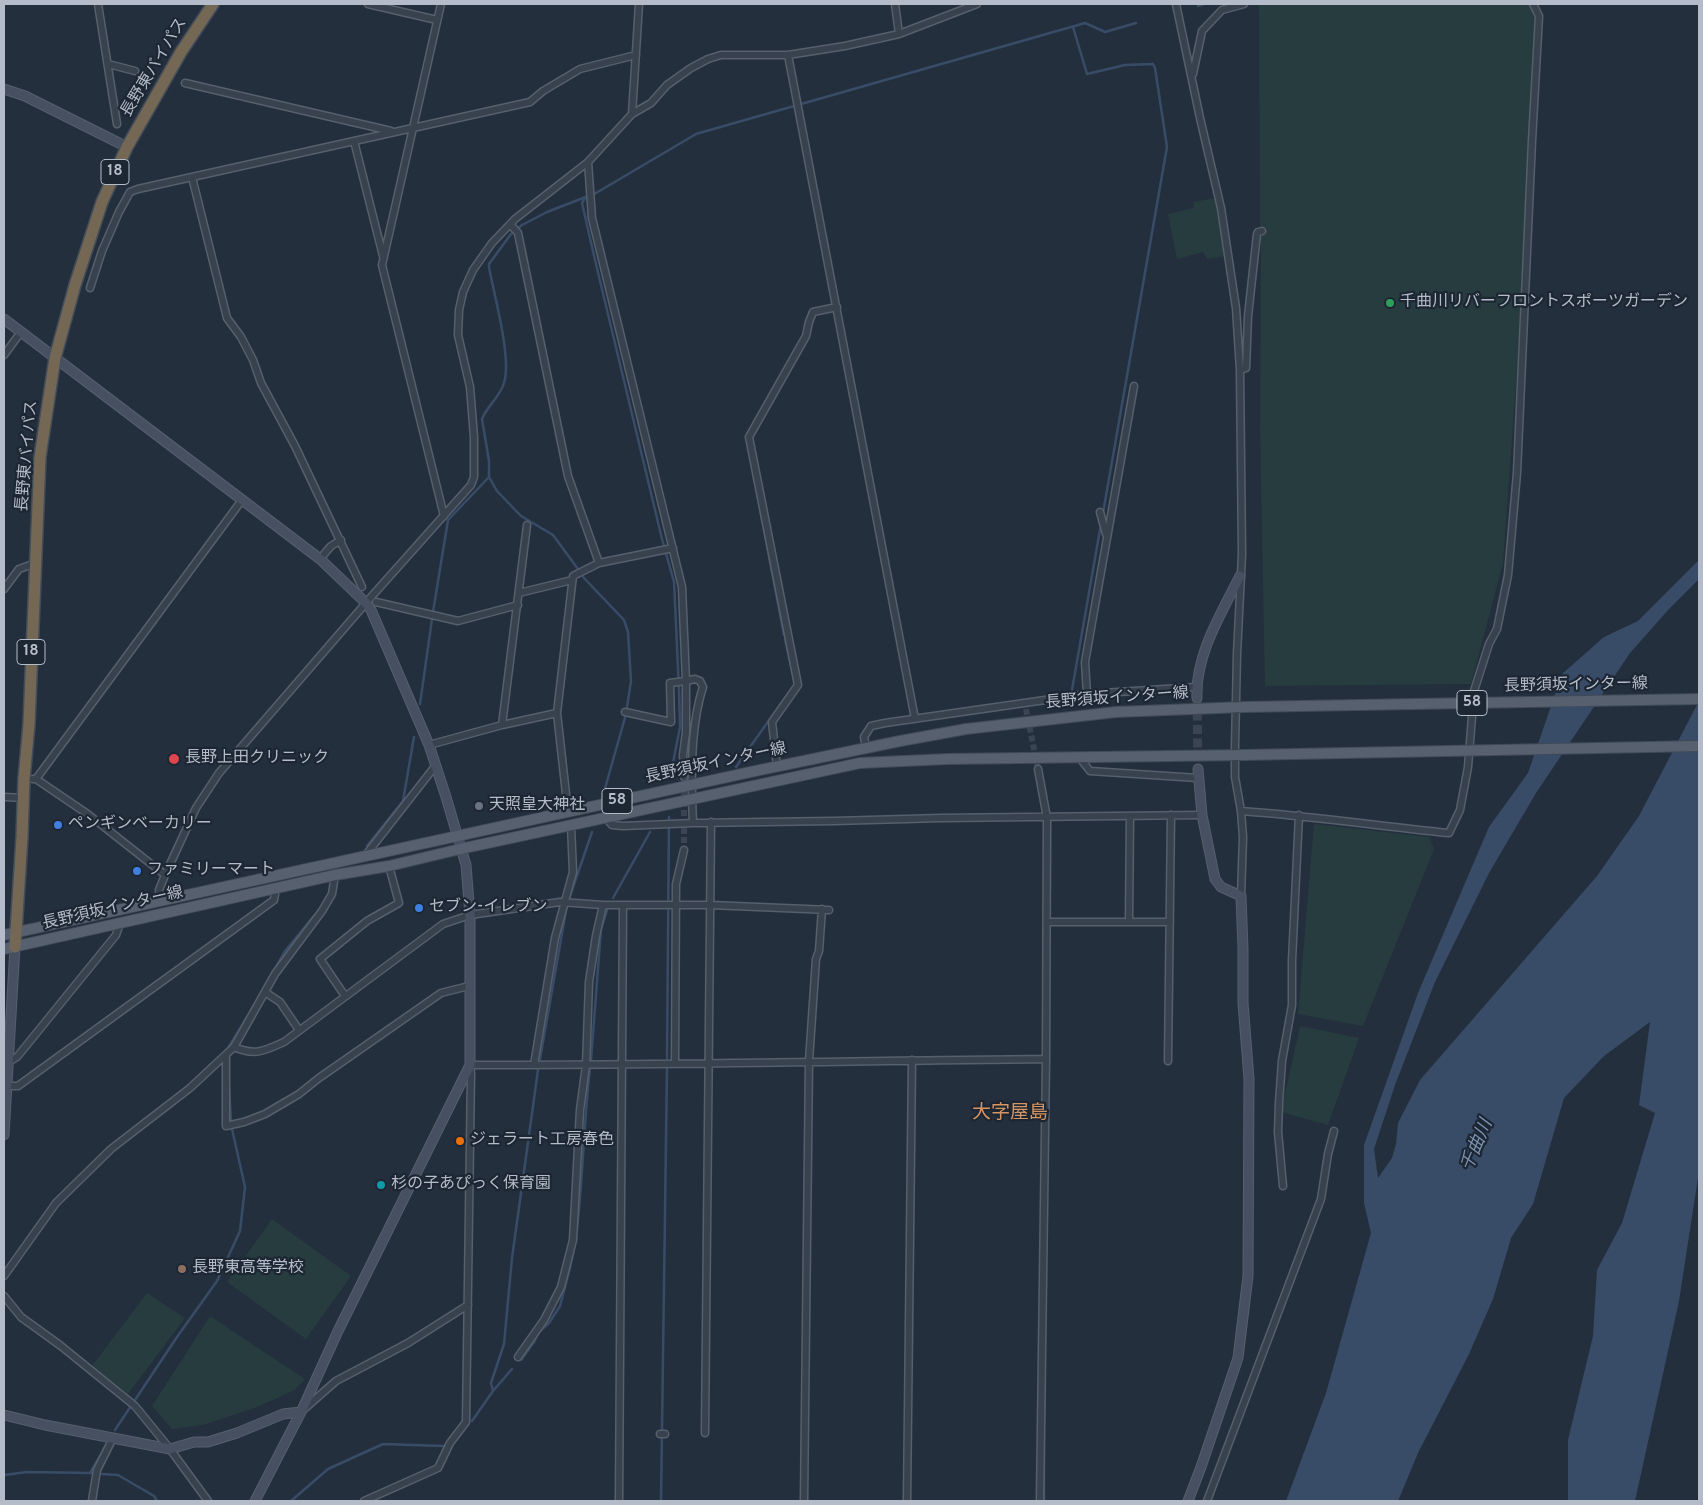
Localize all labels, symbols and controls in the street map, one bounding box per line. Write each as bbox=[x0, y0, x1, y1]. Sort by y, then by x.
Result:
street label: 長野東バイパス bbox=[118, 15, 192, 121]
road number: 18 bbox=[101, 160, 129, 184]
place label: 千曲川リバーフロントスポーツガーデン bbox=[1400, 293, 1688, 313]
marker: 千曲川リバーフロントスポーツガーデン bbox=[1384, 297, 1396, 309]
street label: 長野東バイパス bbox=[14, 399, 42, 513]
road number: 18 bbox=[17, 640, 45, 664]
street label: 長野須坂インター線 bbox=[1504, 675, 1648, 697]
street label: 長野須坂インター線 bbox=[1045, 684, 1189, 714]
road number: 58 bbox=[1457, 690, 1487, 716]
street label: 長野須坂インター線 bbox=[644, 740, 788, 788]
place label: 長野上田クリニック bbox=[185, 749, 329, 769]
marker: 長野上田クリニック bbox=[167, 752, 181, 766]
road number: 58 bbox=[602, 788, 632, 814]
place label: 天照皇大神社 bbox=[489, 796, 585, 816]
marker: 天照皇大神社 bbox=[473, 800, 485, 812]
place label: ペンギンベーカリー bbox=[68, 815, 212, 835]
marker: ペンギンベーカリー bbox=[52, 819, 64, 831]
place label: ファミリーマート bbox=[147, 861, 275, 881]
marker: ファミリーマート bbox=[131, 865, 143, 877]
street label: 長野須坂インター線 bbox=[41, 883, 185, 935]
place label: セブン-イレブン bbox=[429, 898, 547, 918]
marker: セブン-イレブン bbox=[413, 902, 425, 914]
district label: 大字屋島 bbox=[972, 1103, 1048, 1125]
water label: 千曲川 bbox=[1458, 1117, 1498, 1175]
place label: ジェラート工房春色 bbox=[470, 1131, 614, 1151]
marker: ジェラート工房春色 bbox=[454, 1135, 466, 1147]
place label: 杉の子あぴっく保育園 bbox=[391, 1175, 551, 1195]
marker: 杉の子あぴっく保育園 bbox=[375, 1179, 387, 1191]
place label: 長野東高等学校 bbox=[192, 1259, 304, 1279]
marker: 長野東高等学校 bbox=[176, 1263, 188, 1275]

